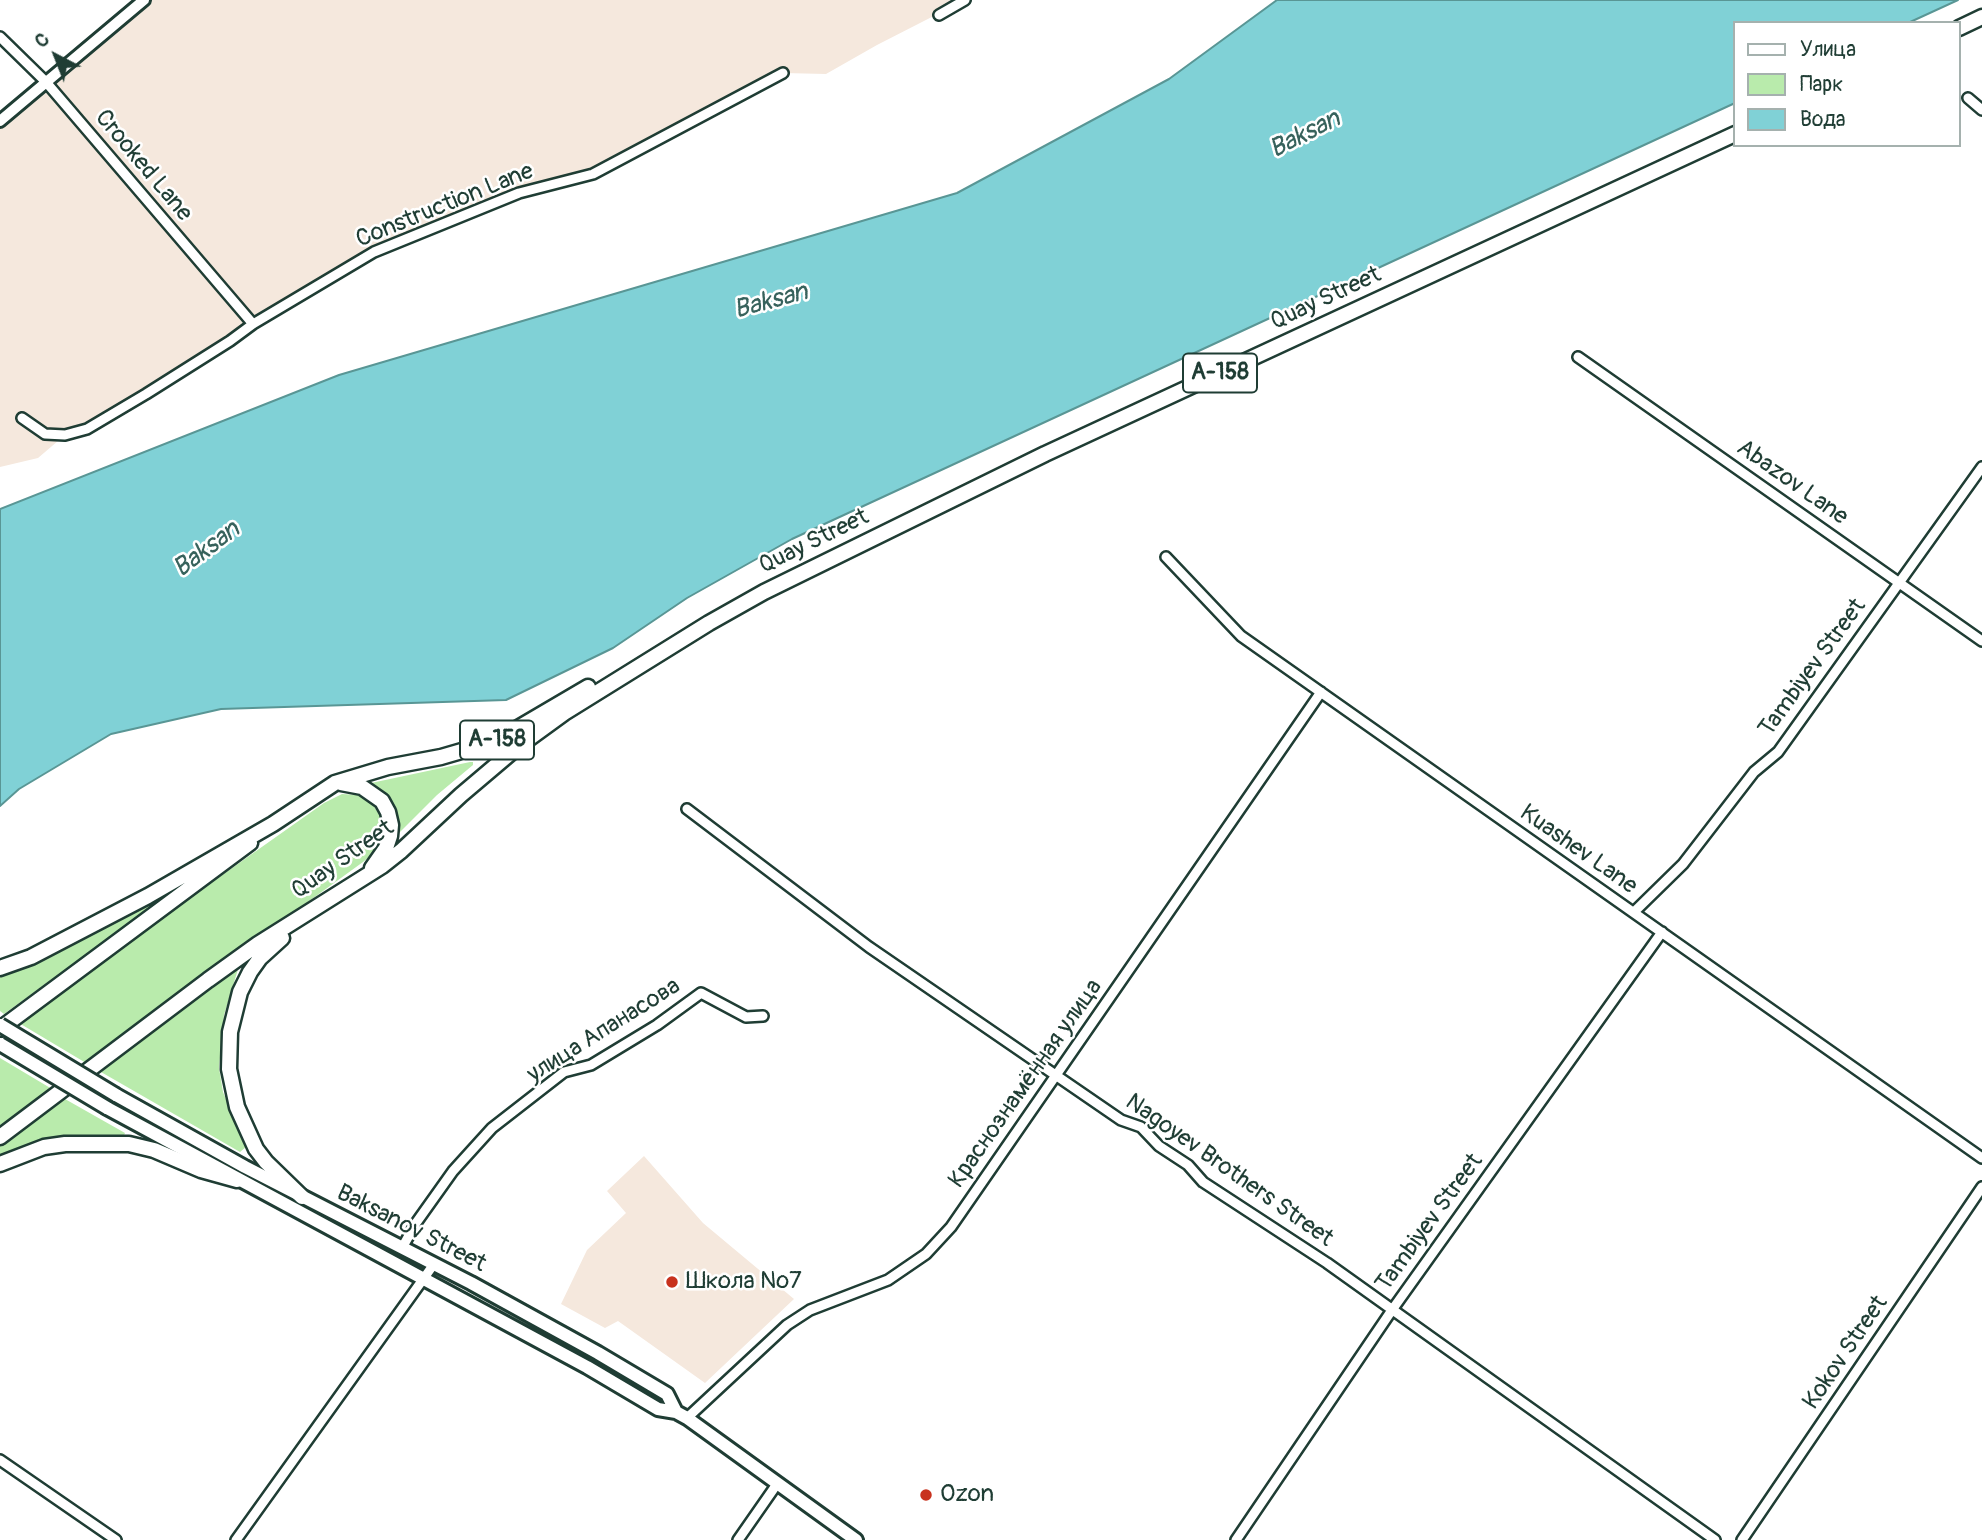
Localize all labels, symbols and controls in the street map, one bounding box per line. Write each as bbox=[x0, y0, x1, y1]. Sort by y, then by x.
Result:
north arrow bbox=[21, 21, 91, 91]
legend bbox=[1734, 21, 1961, 147]
text: С bbox=[30, 28, 54, 53]
text: Улица bbox=[1800, 36, 1856, 63]
text: Парк bbox=[1800, 71, 1843, 98]
street label: Crooked Lane bbox=[88, 104, 198, 228]
water label: Baksan bbox=[1264, 104, 1346, 166]
text: Вода bbox=[1800, 106, 1846, 133]
street label: Construction Lane bbox=[352, 157, 538, 255]
street label: Quay Street bbox=[1266, 261, 1386, 337]
water label: Baksan bbox=[731, 277, 811, 327]
road number: А-158 bbox=[1183, 354, 1257, 392]
street label: Abazov Lane bbox=[1731, 434, 1853, 532]
street label: Quay Street bbox=[754, 503, 874, 581]
water label: Baksan bbox=[168, 515, 246, 585]
street label: Tambiyev Street bbox=[1753, 593, 1873, 743]
road number: А-158 bbox=[460, 720, 534, 760]
street label: Kuashev Lane bbox=[1514, 799, 1642, 901]
street label: Quay Street bbox=[286, 814, 400, 906]
street label: улица Апанасова bbox=[522, 972, 686, 1090]
street label: Краснознамённая улица bbox=[943, 974, 1109, 1194]
street label: Nagoyev Brothers Street bbox=[1120, 1088, 1338, 1254]
street label: Tambiyev Street bbox=[1370, 1148, 1490, 1298]
street label: Baksanov Street bbox=[331, 1179, 491, 1279]
place label: Школа №7 bbox=[686, 1268, 802, 1296]
marker: Школа №7 bbox=[664, 1274, 680, 1290]
street label: Kokov Street bbox=[1797, 1290, 1895, 1416]
place label: Ozon bbox=[940, 1481, 994, 1509]
marker: Ozon bbox=[918, 1487, 934, 1503]

